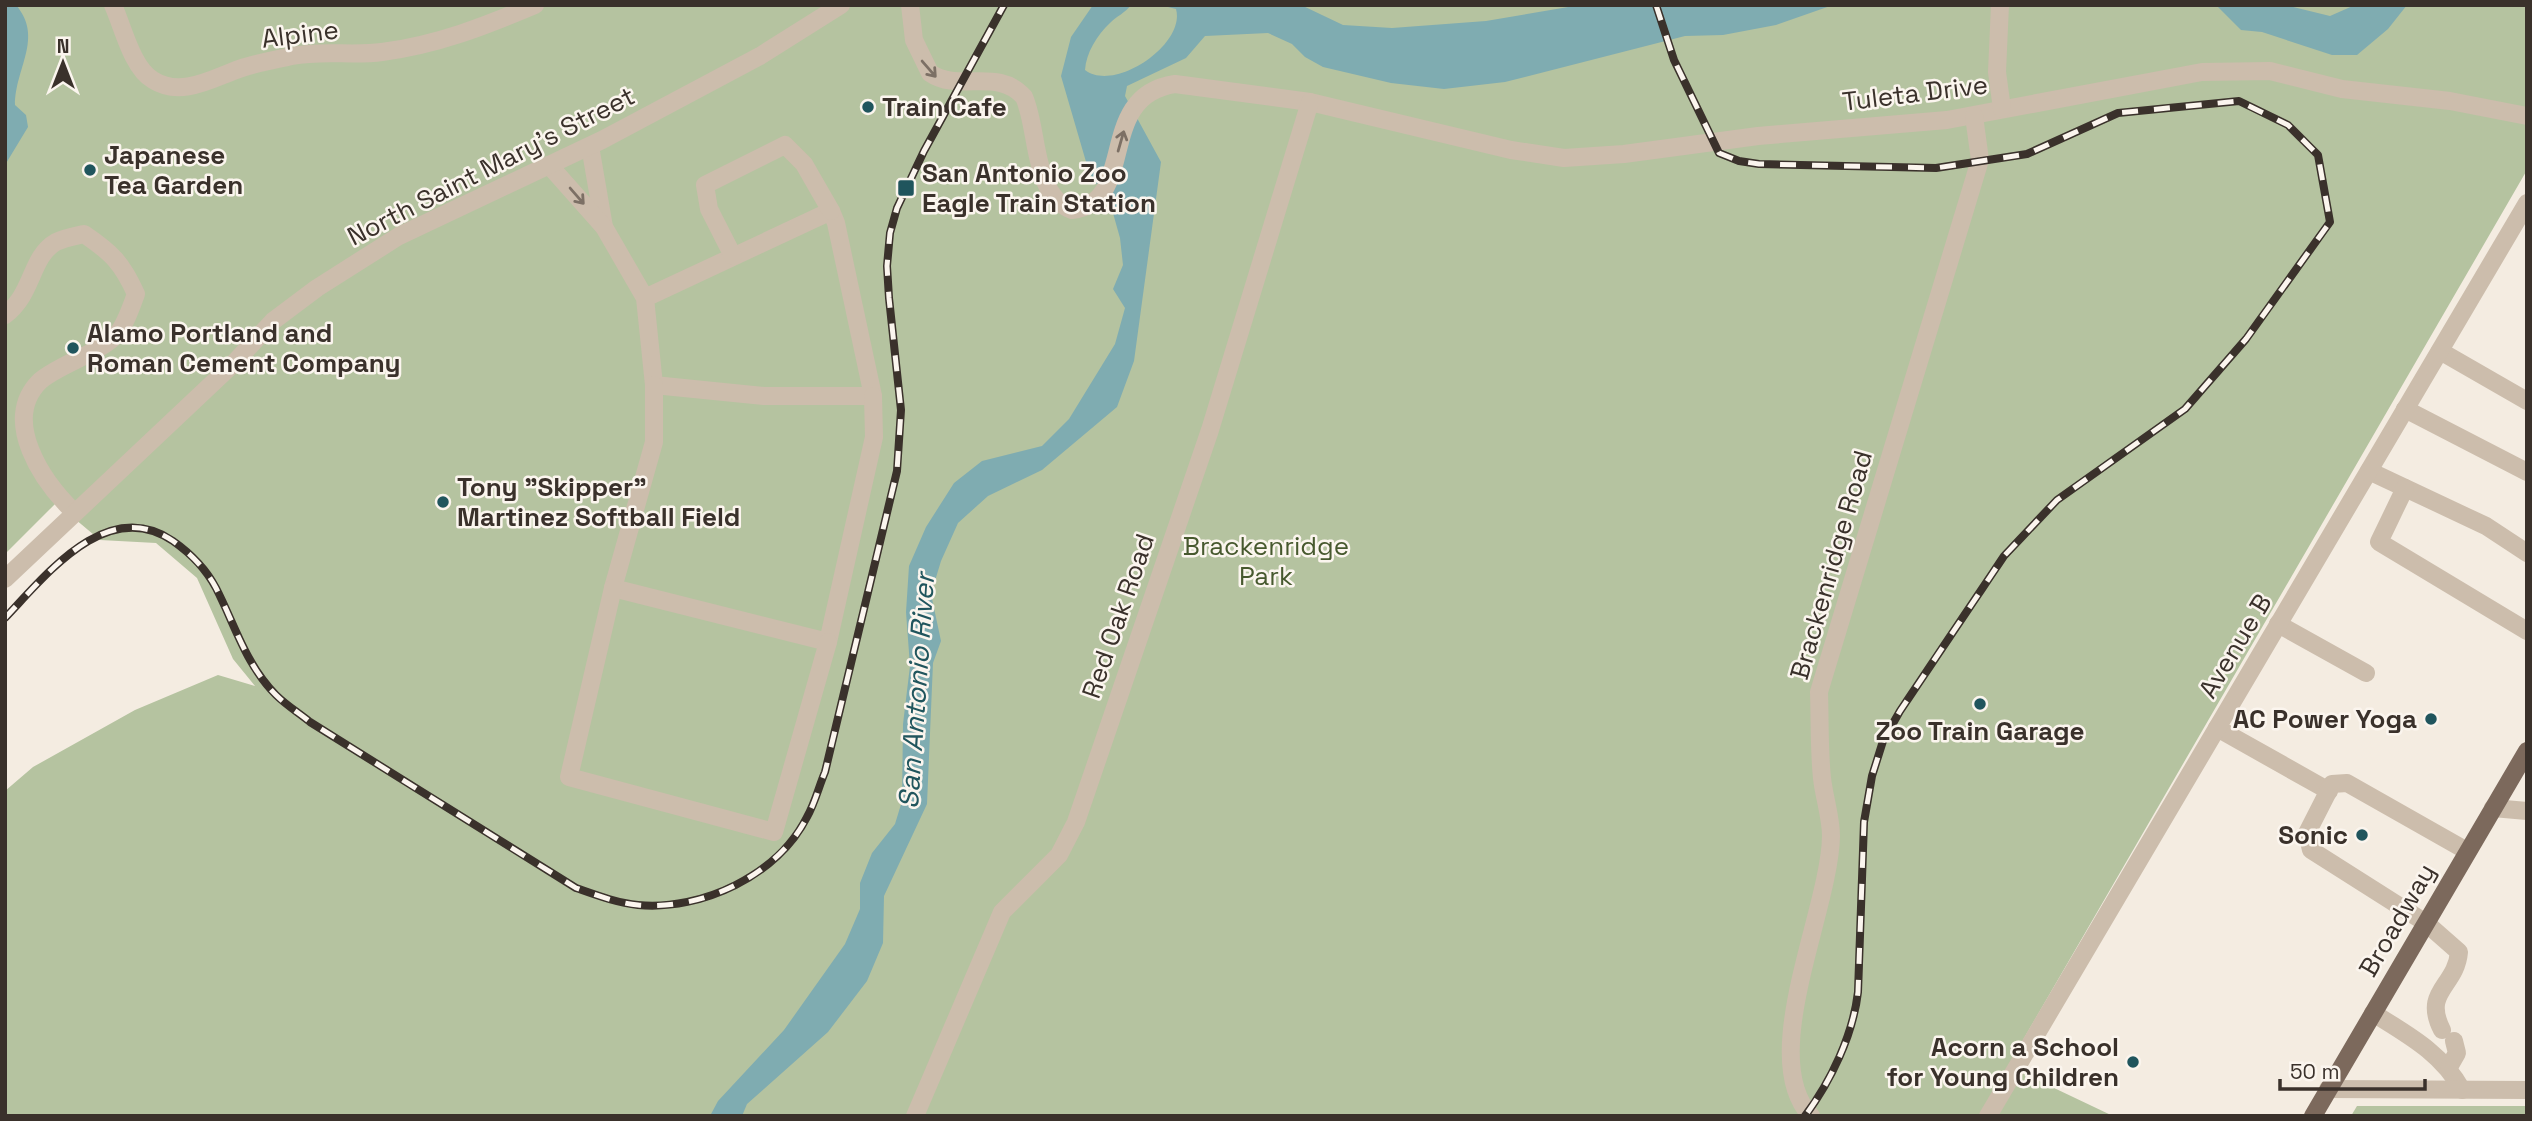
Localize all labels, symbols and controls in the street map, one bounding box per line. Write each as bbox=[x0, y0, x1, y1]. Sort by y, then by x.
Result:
street label: Alpine bbox=[260, 12, 340, 56]
north arrow bbox=[28, 28, 98, 98]
text: N bbox=[57, 34, 69, 59]
one-way arrow bbox=[921, 60, 937, 78]
street label: Tuleta Drive bbox=[1840, 67, 1990, 119]
street label: North Saint Mary's Street bbox=[341, 79, 641, 253]
place label: Train Cafe bbox=[882, 90, 1007, 124]
marker: Train Cafe bbox=[860, 99, 876, 115]
one-way arrow bbox=[1115, 130, 1128, 153]
place label: Japanese Tea Garden bbox=[104, 138, 243, 202]
place label: San Antonio Zoo Eagle Train Station bbox=[922, 156, 1156, 220]
marker: Japanese Tea Garden bbox=[82, 162, 98, 178]
marker: San Antonio Zoo Eagle Train Station bbox=[896, 178, 916, 198]
one-way arrow bbox=[569, 186, 585, 204]
place label: Alamo Portland and Roman Cement Company bbox=[87, 316, 401, 380]
marker: Alamo Portland and Roman Cement Company bbox=[65, 340, 81, 356]
street label: Brackenridge Road bbox=[1782, 446, 1880, 684]
place label: Tony "Skipper" Martinez Softball Field bbox=[457, 470, 740, 534]
marker: Tony "Skipper" Martinez Softball Field bbox=[435, 494, 451, 510]
street label: Red Oak Road bbox=[1074, 529, 1162, 703]
park label: Brackenridge Park bbox=[1183, 529, 1349, 593]
water label: San Antonio River bbox=[890, 569, 942, 810]
street label: Avenue B bbox=[2191, 588, 2279, 704]
marker: Zoo Train Garage bbox=[1972, 696, 1988, 712]
place label: AC Power Yoga bbox=[2233, 702, 2417, 736]
marker: AC Power Yoga bbox=[2423, 711, 2439, 727]
place label: Zoo Train Garage bbox=[1875, 714, 2085, 748]
place label: Sonic bbox=[2278, 818, 2348, 852]
marker: Sonic bbox=[2354, 827, 2370, 843]
street label: Broadway bbox=[2351, 857, 2443, 983]
place label: Acorn a School for Young Children bbox=[1886, 1030, 2119, 1094]
scale bar bbox=[2280, 1048, 2425, 1092]
marker: Acorn a School for Young Children bbox=[2125, 1054, 2141, 1070]
text: 50 m bbox=[2290, 1058, 2340, 1085]

